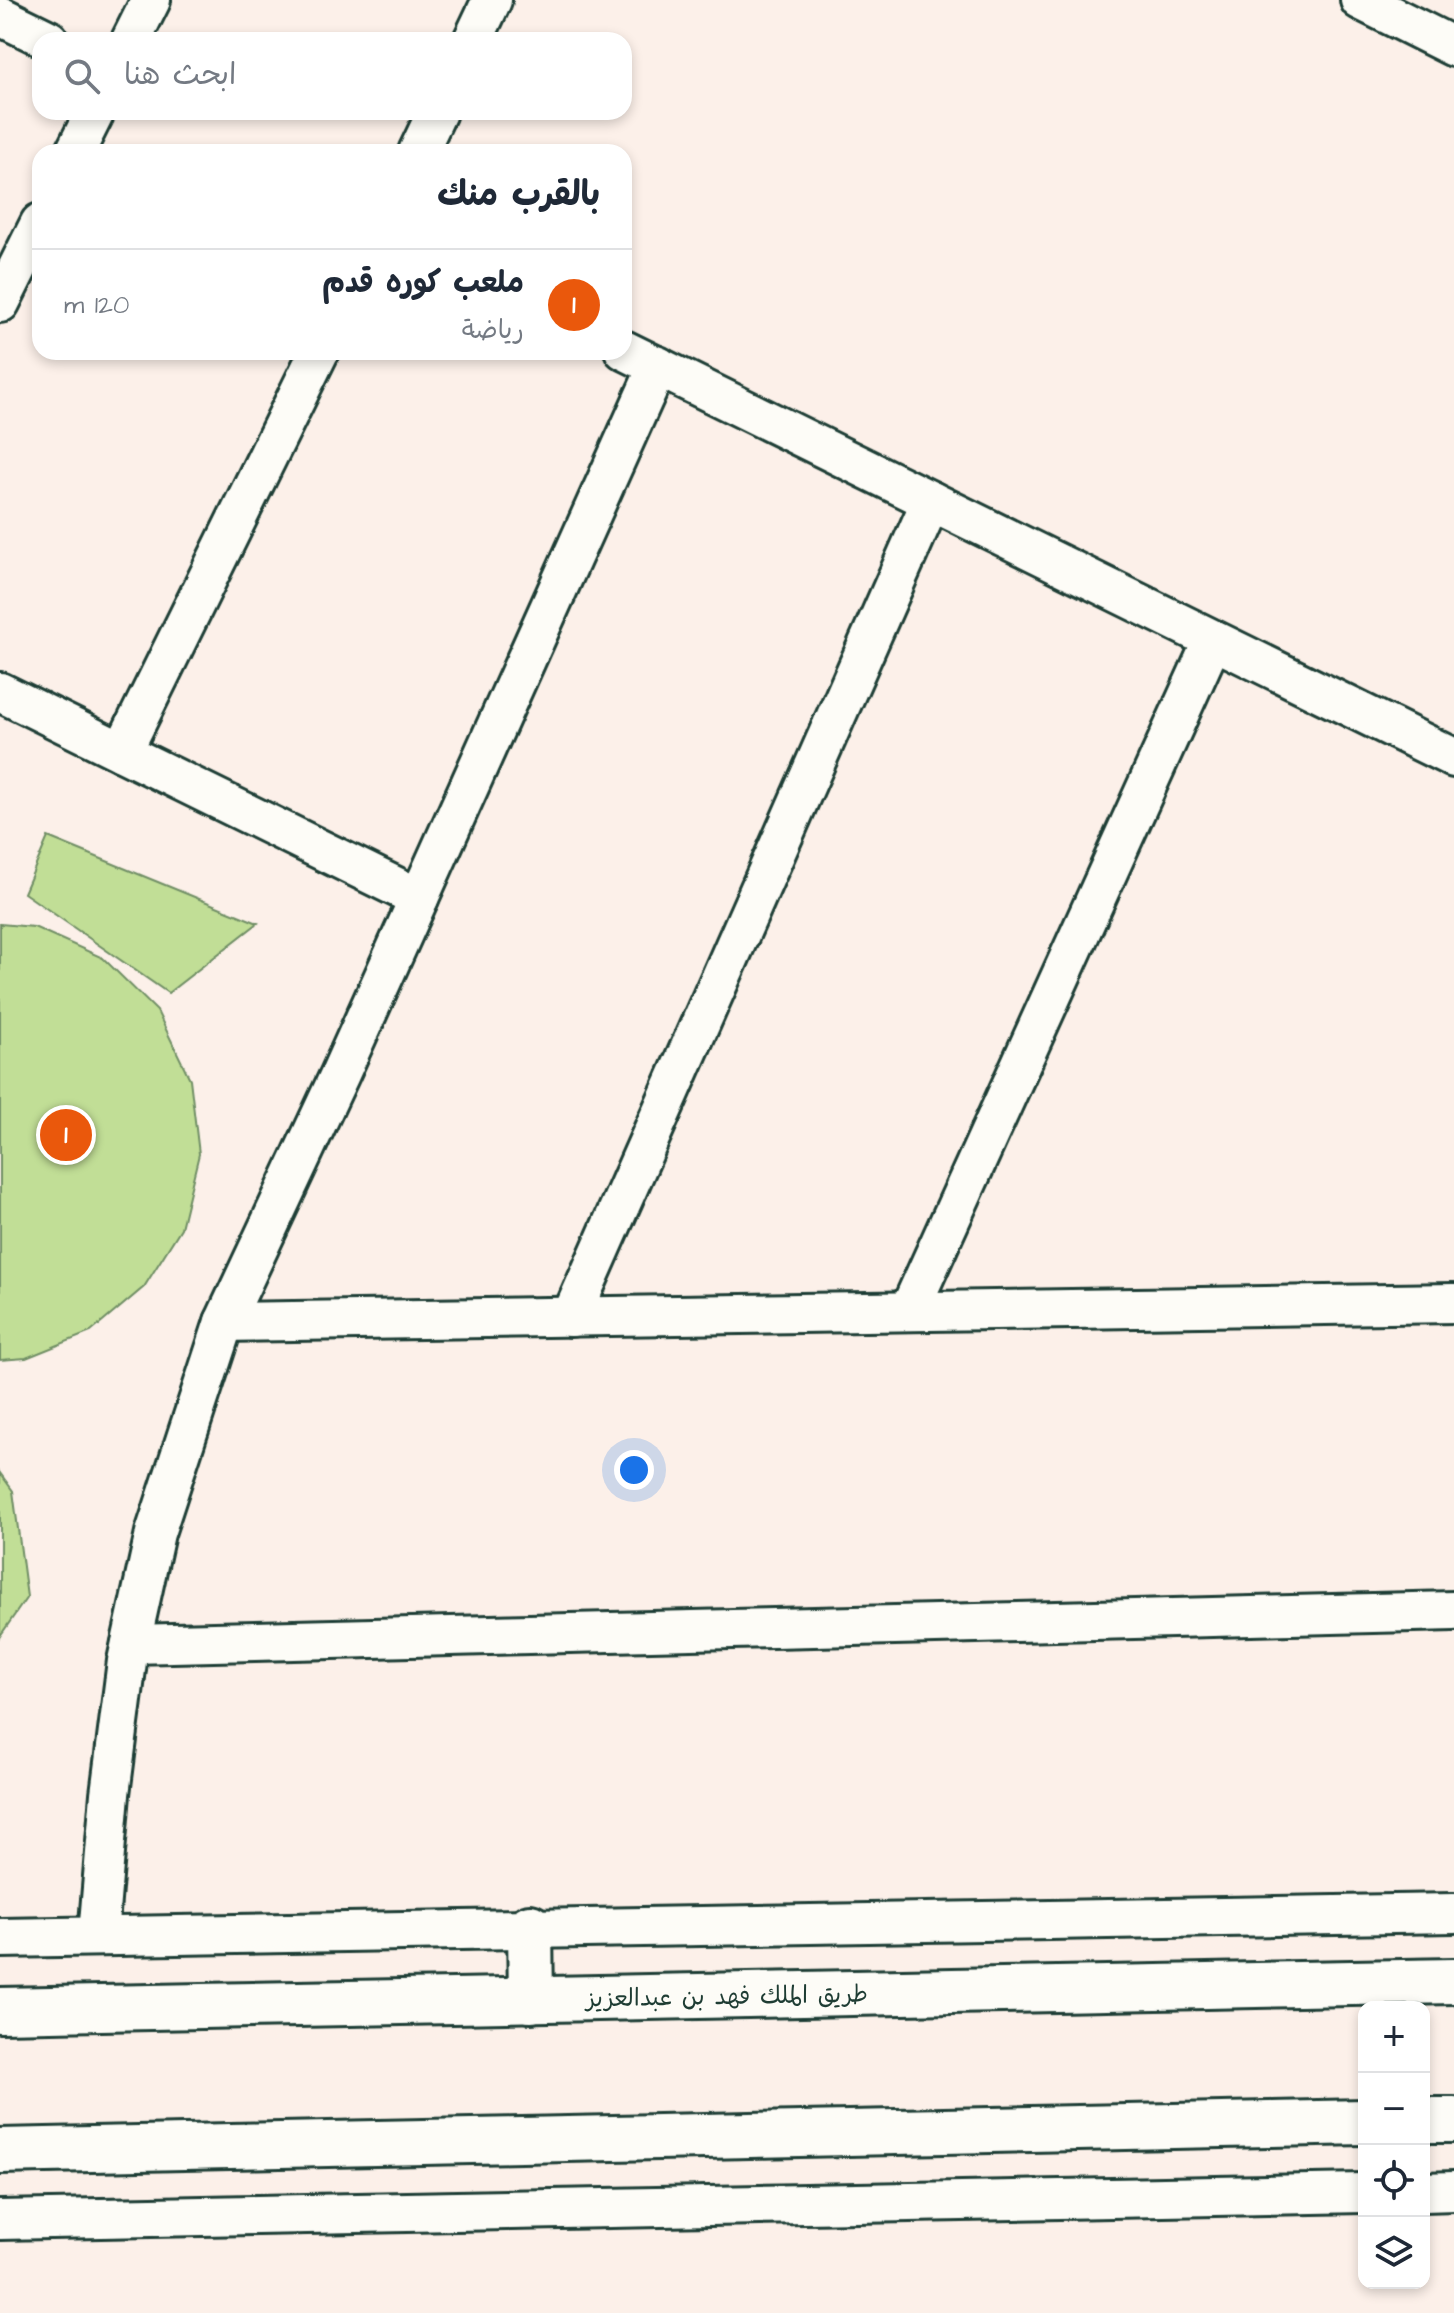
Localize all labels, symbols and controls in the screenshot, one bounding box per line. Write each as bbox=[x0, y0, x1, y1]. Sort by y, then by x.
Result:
search box bbox=[32, 32, 632, 120]
icon: search bbox=[60, 54, 104, 98]
text: ابحث هنا bbox=[124, 54, 236, 96]
text: بالقرب منك bbox=[437, 171, 600, 219]
text: ملعب كوره قدم bbox=[322, 262, 524, 304]
text: 120 m bbox=[64, 287, 129, 323]
text: 1 bbox=[572, 287, 576, 323]
text: رياضة bbox=[462, 312, 524, 348]
pin: 1 bbox=[40, 1105, 92, 1165]
your location bbox=[614, 1450, 654, 1490]
street label: طريق الملك فهد بن عبدالعزيز bbox=[584, 1978, 868, 2016]
map controls bbox=[1358, 2001, 1430, 2289]
button: + bbox=[1358, 2001, 1430, 2073]
button: − bbox=[1358, 2073, 1430, 2145]
button: locate bbox=[1358, 2145, 1430, 2217]
button: layers bbox=[1358, 2217, 1430, 2289]

